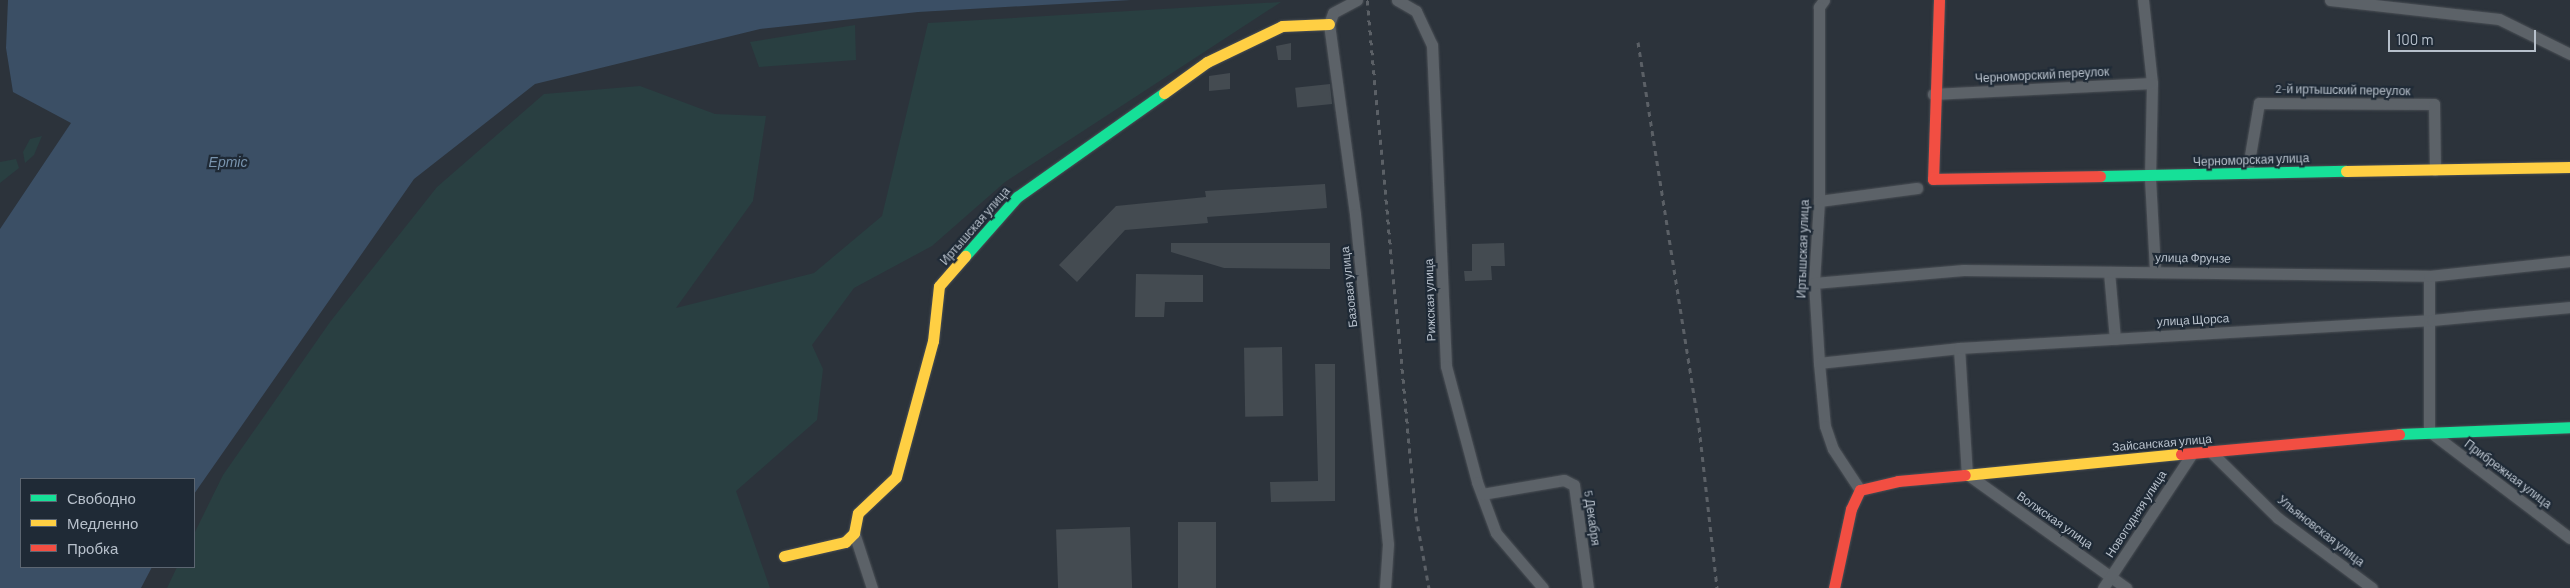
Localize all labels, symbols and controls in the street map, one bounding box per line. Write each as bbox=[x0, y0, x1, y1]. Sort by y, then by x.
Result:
scale bar bbox=[2390, 20, 2538, 52]
text: 100 m bbox=[2396, 30, 2434, 48]
street label: Черноморский переулок bbox=[1974, 64, 2110, 86]
street label: 2-й иртышский переулок bbox=[2275, 82, 2411, 98]
street label: Черноморская улица bbox=[2193, 151, 2309, 169]
water label: Ертіс bbox=[209, 154, 247, 170]
street label: Иртышская улица bbox=[937, 184, 1013, 268]
street label: Иртышская улица bbox=[1794, 199, 1812, 299]
street label: Базовая улица bbox=[1338, 246, 1360, 328]
street label: улица Фрунзе bbox=[2155, 250, 2231, 266]
street label: Рижская улица bbox=[1421, 258, 1439, 342]
street label: улица Щорса bbox=[2156, 311, 2230, 329]
street label: Зайсанская улица bbox=[2112, 431, 2212, 455]
street label: Прибрежная улица bbox=[2462, 437, 2554, 511]
street label: Новогодняя улица bbox=[2103, 468, 2169, 560]
legend bbox=[20, 478, 195, 568]
street label: Волжская улица bbox=[2014, 488, 2096, 552]
text: Свободно bbox=[67, 489, 136, 507]
street label: 5 Декабря bbox=[1581, 490, 1603, 546]
street label: Ульяновская улица bbox=[2275, 493, 2367, 569]
text: Медленно bbox=[67, 514, 138, 532]
text: Пробка bbox=[67, 539, 118, 557]

